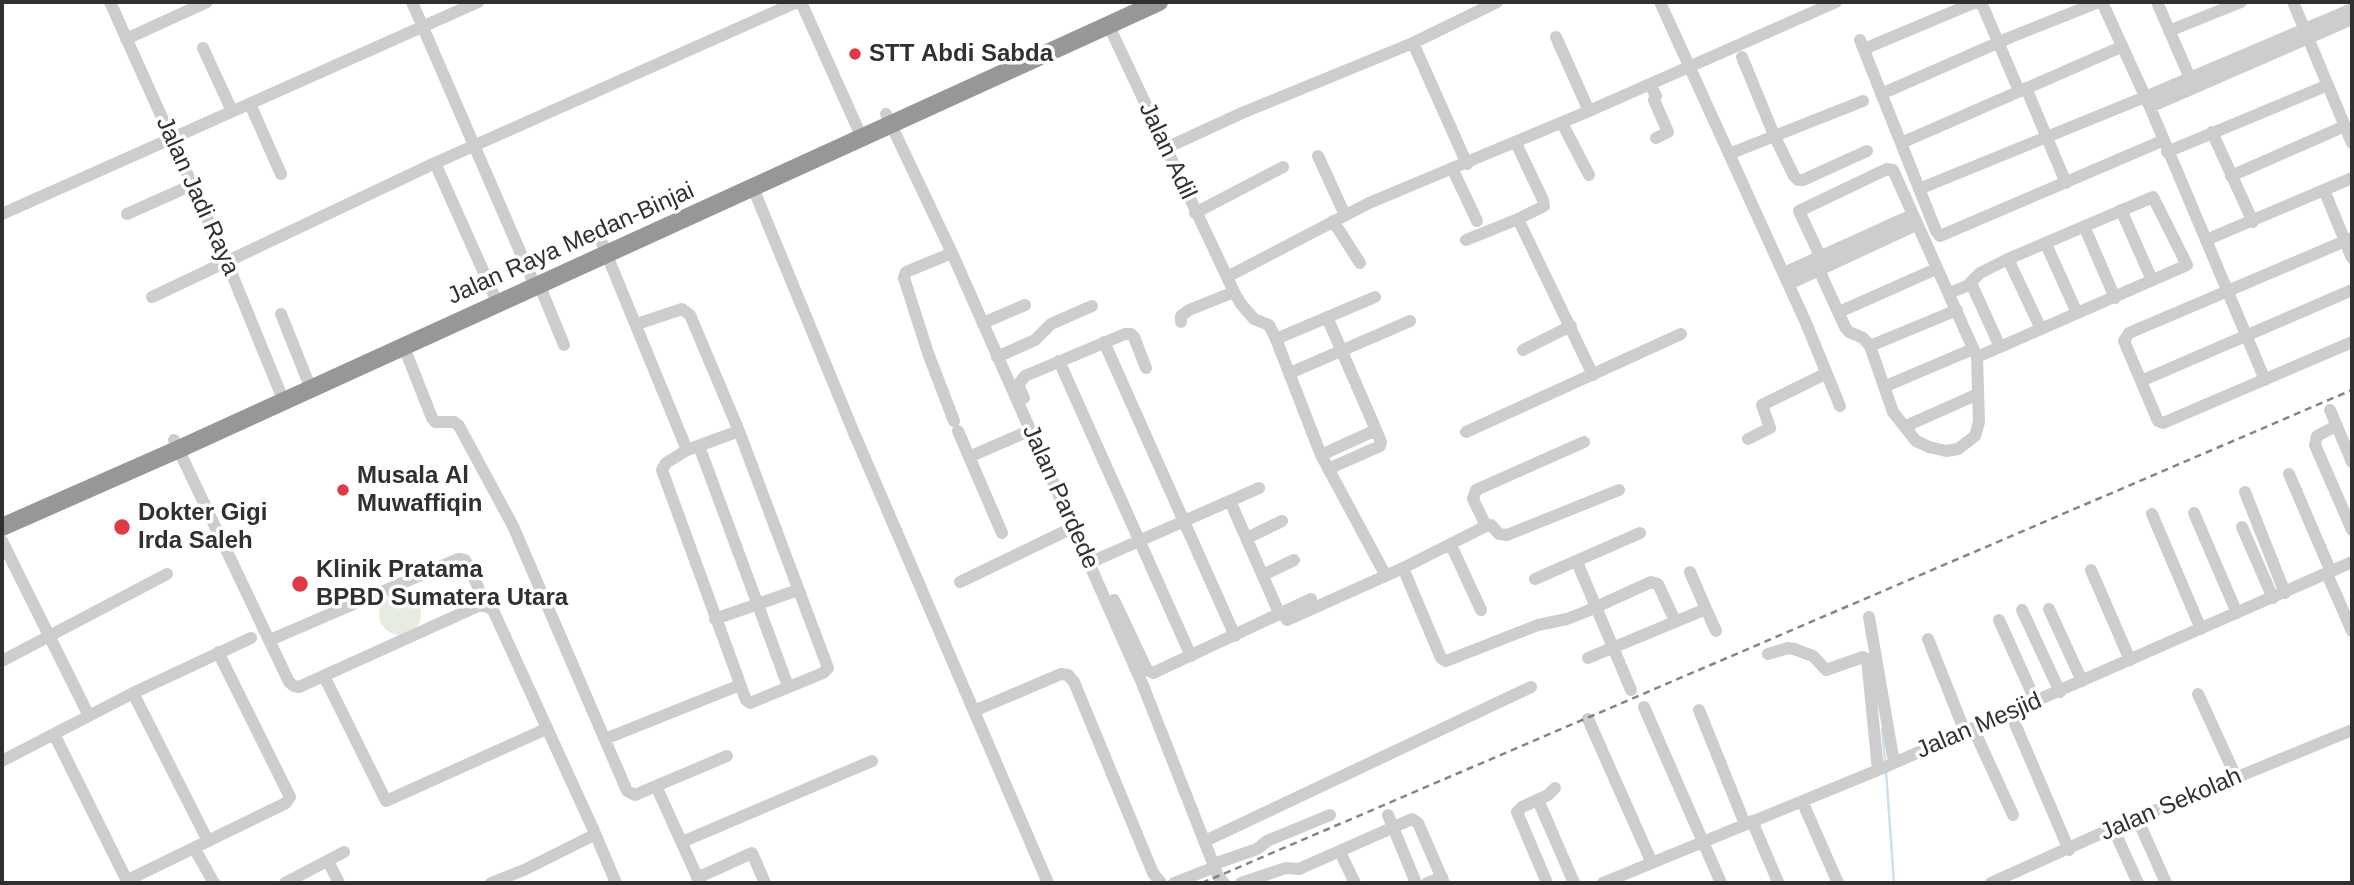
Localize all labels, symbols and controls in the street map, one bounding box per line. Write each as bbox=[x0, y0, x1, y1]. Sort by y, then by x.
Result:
place label: STT Abdi Sabda bbox=[869, 40, 1053, 68]
marker: STT Abdi Sabda bbox=[847, 46, 863, 62]
street label: Jalan Adil bbox=[1132, 98, 1202, 204]
street label: Jalan Jadi Raya bbox=[149, 112, 245, 280]
street label: Jalan Raya Medan-Binjai bbox=[443, 177, 699, 311]
street label: Jalan Pardede bbox=[1015, 420, 1105, 574]
place label: Musala Al Muwaffiqin bbox=[357, 462, 482, 518]
marker: Musala Al Muwaffiqin bbox=[335, 482, 351, 498]
place label: Dokter Gigi Irda Saleh bbox=[138, 499, 267, 555]
marker: Dokter Gigi Irda Saleh bbox=[112, 517, 132, 537]
place label: Klinik Pratama BPBD Sumatera Utara bbox=[316, 556, 568, 612]
marker: Klinik Pratama BPBD Sumatera Utara bbox=[290, 574, 310, 594]
street label: Jalan Mesjid bbox=[1912, 687, 2046, 765]
street label: Jalan Sekolah bbox=[2096, 762, 2246, 848]

